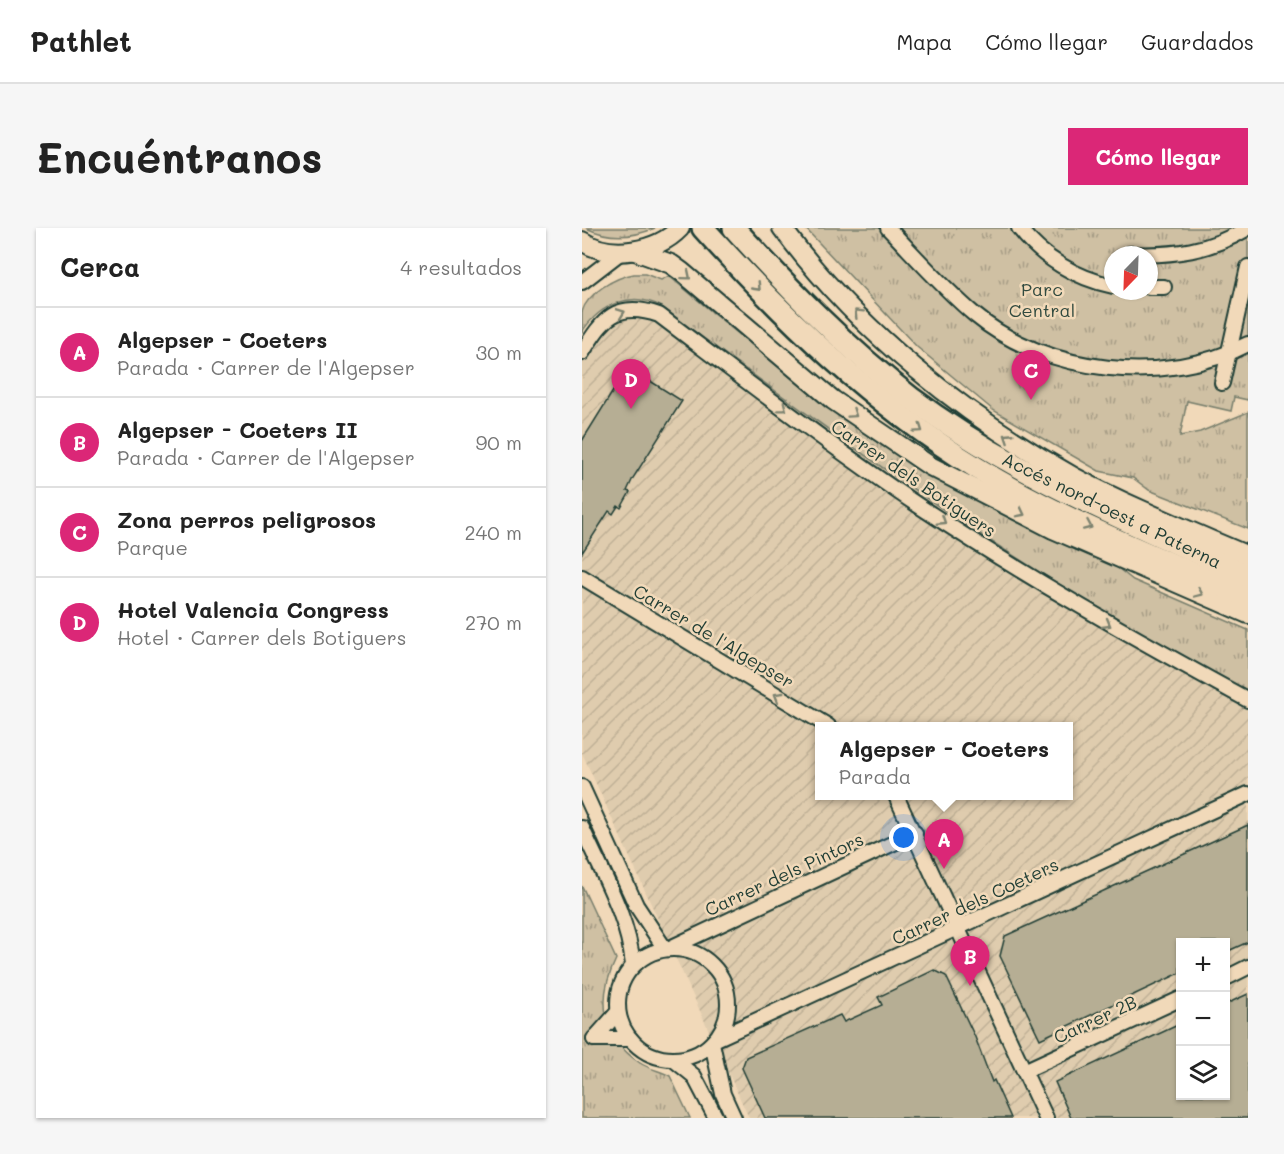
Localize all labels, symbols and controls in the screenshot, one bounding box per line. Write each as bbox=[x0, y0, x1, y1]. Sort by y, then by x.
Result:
text: Pathlet bbox=[30, 23, 132, 59]
text: Mapa bbox=[896, 28, 952, 55]
text: Cómo llegar bbox=[985, 28, 1108, 55]
text: Guardados bbox=[1141, 28, 1254, 55]
button: Cómo llegar bbox=[1068, 128, 1248, 185]
text: Encuéntranos bbox=[36, 129, 322, 184]
north arrow bbox=[1104, 246, 1158, 300]
text: Cerca bbox=[60, 250, 140, 284]
text: 4 resultados bbox=[400, 254, 522, 280]
one-way arrow bbox=[680, 269, 691, 280]
park label: Parc Central bbox=[1009, 277, 1075, 322]
one-way arrow bbox=[749, 280, 760, 291]
one-way arrow bbox=[616, 307, 626, 320]
one-way arrow bbox=[854, 310, 865, 321]
text: Algepser - Coeters bbox=[117, 325, 327, 354]
text: A bbox=[73, 339, 86, 365]
text: 30 m bbox=[476, 339, 522, 365]
pin: C bbox=[1012, 350, 1050, 400]
text: Parada · Carrer de l'Algepser bbox=[117, 354, 415, 380]
pin: D bbox=[611, 360, 650, 409]
one-way arrow bbox=[776, 401, 787, 412]
one-way arrow bbox=[847, 407, 858, 418]
street label: Carrer dels Botiguers bbox=[827, 414, 1001, 542]
text: Algepser - Coeters II bbox=[117, 415, 358, 444]
one-way arrow bbox=[912, 422, 923, 433]
text: B bbox=[73, 429, 86, 455]
text: 90 m bbox=[476, 429, 522, 455]
one-way arrow bbox=[1004, 433, 1015, 444]
text: Parada · Carrer de l'Algepser bbox=[117, 444, 415, 470]
street label: Accés nord-oest a Paterna bbox=[998, 446, 1226, 574]
text: Zona perros peligrosos bbox=[117, 505, 376, 534]
one-way arrow bbox=[1015, 505, 1026, 517]
one-way arrow bbox=[936, 513, 946, 525]
text: C bbox=[72, 519, 87, 545]
text: 240 m bbox=[464, 519, 522, 545]
one-way arrow bbox=[1081, 519, 1092, 531]
text: Parque bbox=[117, 534, 188, 560]
street label: Carrer de l'Algepser bbox=[629, 578, 799, 694]
one-way arrow bbox=[1193, 585, 1204, 597]
text: Hotel Valencia Congress bbox=[117, 595, 389, 624]
text: D bbox=[72, 609, 87, 635]
text: 270 m bbox=[465, 609, 522, 635]
one-way arrow bbox=[1101, 617, 1111, 628]
text: Hotel · Carrer dels Botiguers bbox=[117, 624, 407, 650]
one-way arrow bbox=[774, 691, 784, 703]
popup bbox=[815, 722, 1073, 800]
text: Algepser - Coeters bbox=[839, 734, 1049, 763]
text: Parada bbox=[839, 763, 911, 789]
pin: A bbox=[924, 820, 964, 869]
your location bbox=[889, 823, 918, 852]
street label: Carrer dels Pintors bbox=[701, 827, 867, 921]
street label: Carrer dels Coeters bbox=[888, 852, 1062, 950]
pin: B bbox=[950, 936, 990, 986]
map controls bbox=[1176, 938, 1230, 1100]
button: + bbox=[1176, 938, 1230, 992]
street label: Carrer 2B bbox=[1049, 989, 1141, 1049]
button: − bbox=[1176, 992, 1230, 1046]
button: layers bbox=[1176, 1046, 1230, 1100]

